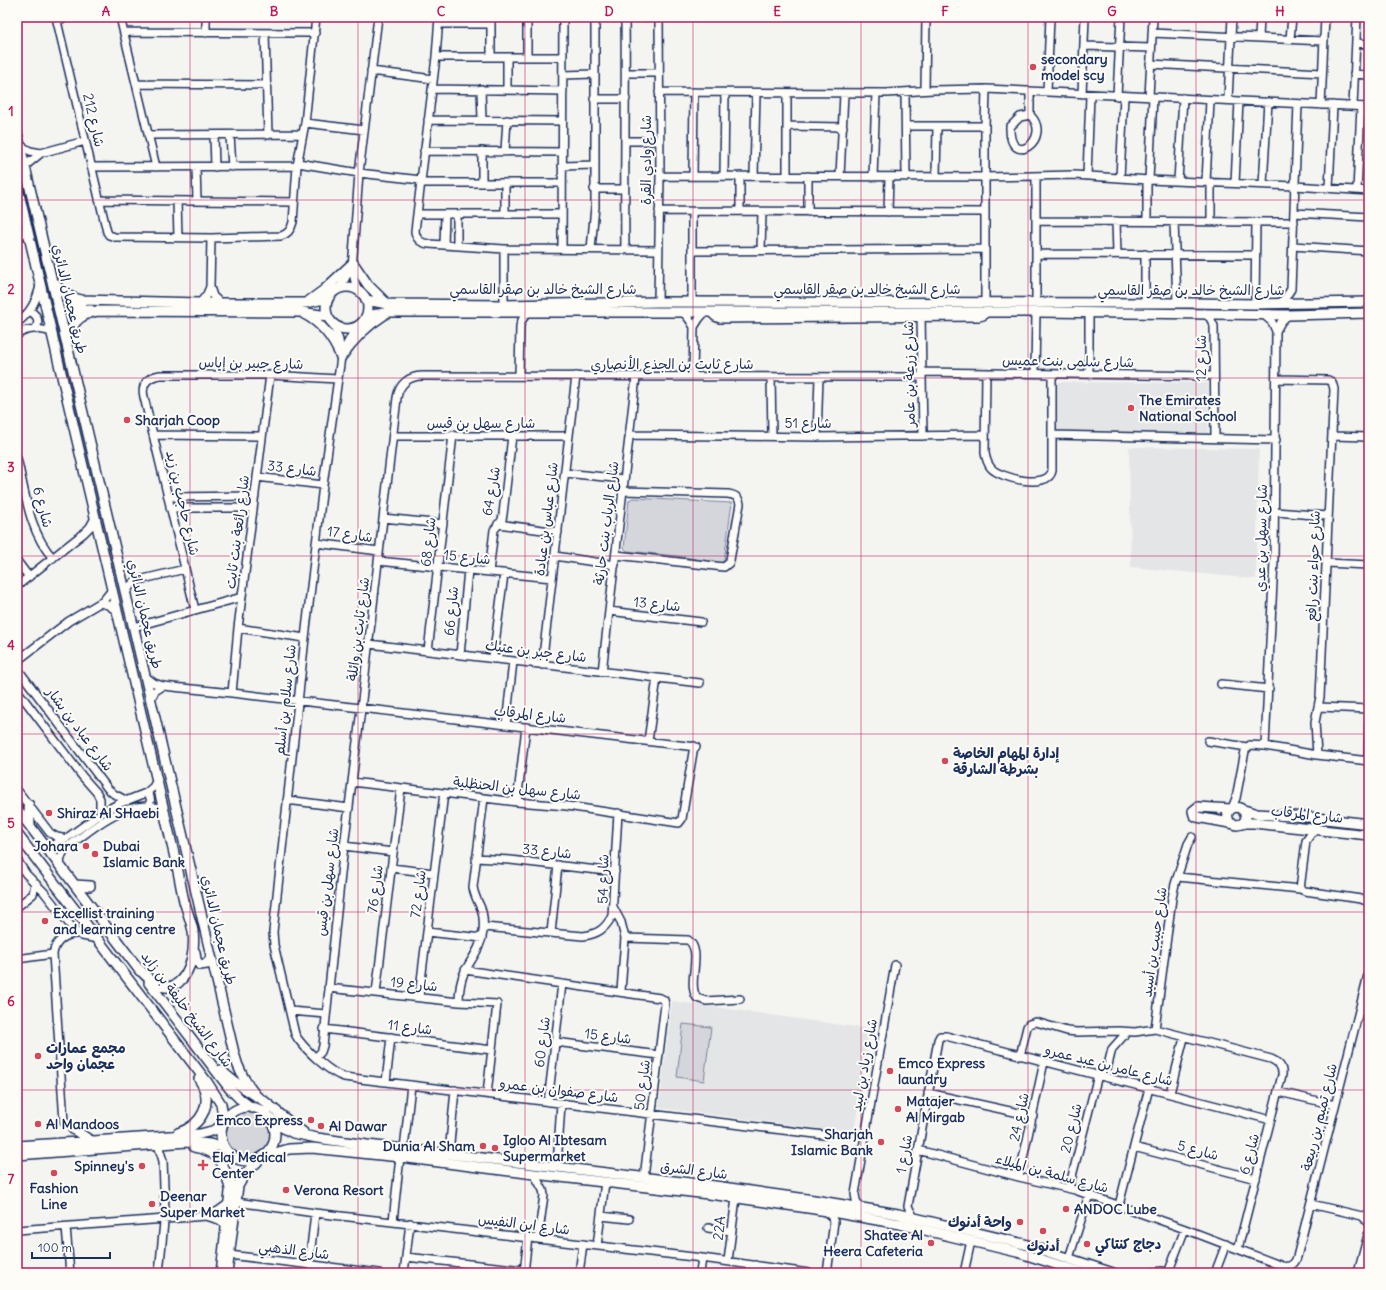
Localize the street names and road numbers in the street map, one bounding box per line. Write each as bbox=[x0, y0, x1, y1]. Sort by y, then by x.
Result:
street label: 212 شارع bbox=[78, 91, 109, 149]
street label: شارع وادي القرة bbox=[637, 115, 657, 205]
street label: طريق عجمان الدائري bbox=[47, 242, 91, 356]
street label: شارع الشيخ خالد بن صقر القاسمي bbox=[449, 280, 637, 302]
street label: شارع الشيخ خالد بن صقر القاسمي bbox=[773, 280, 961, 302]
street label: شارع الشيخ خالد بن صقر القاسمي bbox=[1097, 281, 1285, 303]
street label: شارع زرعة بن عامر bbox=[899, 321, 920, 428]
street label: شارع 12 bbox=[1192, 335, 1211, 381]
street label: شارع سلمى بنت عميس bbox=[1002, 351, 1134, 372]
street label: شارع جبير بن إياس bbox=[198, 353, 304, 374]
street label: شارع ثابت بن الجذع الأنصاري bbox=[590, 355, 754, 375]
street label: شارع سهل بن قيس bbox=[427, 414, 535, 433]
street label: شارع 51 bbox=[784, 414, 832, 433]
street label: شارع حاجب بن زيد bbox=[161, 449, 204, 558]
street label: شارع 33 bbox=[266, 456, 318, 481]
street label: شارع الرباب بنت حارثة bbox=[589, 460, 624, 586]
street label: شارع عباس بن عبادة bbox=[530, 461, 563, 577]
street label: شارع 64 bbox=[478, 465, 505, 517]
street label: شارع رائعة بنت ثابت bbox=[221, 474, 254, 590]
street label: شارع سهل بن عدي bbox=[1251, 484, 1273, 592]
street label: شارع 6 bbox=[28, 485, 57, 530]
street label: شارع حواء بنت رافع bbox=[1302, 510, 1326, 622]
street label: شارع 68 bbox=[416, 516, 441, 568]
street label: شارع 17 bbox=[326, 522, 374, 547]
street label: شارع 15 bbox=[442, 546, 491, 569]
street label: طريق عجمان الدائري bbox=[122, 557, 166, 671]
street label: شارع ثابت بن وائلة bbox=[343, 576, 374, 682]
street label: شارع 66 bbox=[440, 585, 463, 637]
street label: شارع 13 bbox=[633, 593, 681, 616]
street label: شارع جبر بن عتيك bbox=[484, 636, 588, 667]
street label: شارع سلام بن أسلم bbox=[270, 643, 302, 757]
street label: شارع عباد بن بشار bbox=[41, 683, 118, 775]
street label: شارع المرقاب bbox=[493, 701, 567, 728]
street label: شارع سهل بن الحنظلية bbox=[452, 772, 582, 805]
street label: شارع المرقاب bbox=[1270, 801, 1344, 828]
street label: شارع سهل بن قيس bbox=[311, 827, 344, 937]
street label: شارع 33 bbox=[521, 839, 573, 864]
street label: شارع 54 bbox=[594, 854, 613, 904]
street label: شارع 76 bbox=[363, 864, 388, 914]
street label: شارع 72 bbox=[406, 869, 431, 919]
street label: طريق عجمان الدائري bbox=[196, 873, 240, 987]
street label: شارع حبيب بن أسيد bbox=[1137, 886, 1172, 998]
street label: شارع الشيخ خليفة بن زايد bbox=[137, 947, 237, 1071]
street label: شارع 19 bbox=[389, 973, 438, 996]
street label: شارع 11 bbox=[387, 1015, 433, 1040]
street label: شارع 60 bbox=[530, 1016, 555, 1068]
street label: شارع زياد بن لبيد bbox=[847, 1017, 882, 1113]
street label: شارع 15 bbox=[583, 1024, 633, 1049]
street label: شارع عامر بن عبد عمرو bbox=[1042, 1040, 1175, 1091]
street label: شارع 50 bbox=[630, 1059, 655, 1111]
street label: شارع تميم بن ربيعة bbox=[1297, 1061, 1343, 1173]
street label: شارع صفوان بن عمرو bbox=[497, 1074, 620, 1107]
street label: شارع 24 bbox=[1005, 1091, 1034, 1143]
street label: شارع 20 bbox=[1056, 1101, 1087, 1155]
street label: شارع 6 bbox=[1235, 1132, 1264, 1177]
street label: شارع 1 bbox=[892, 1133, 917, 1175]
street label: شارع 5 bbox=[1175, 1136, 1220, 1165]
street label: شارع سلمة بن الميلاء bbox=[993, 1149, 1111, 1198]
street label: شارع الشرق bbox=[659, 1157, 729, 1184]
street label: شارع ابن النفيس bbox=[477, 1209, 571, 1240]
street label: 22A bbox=[709, 1215, 729, 1241]
street label: شارع الذهبي bbox=[257, 1237, 330, 1267]

